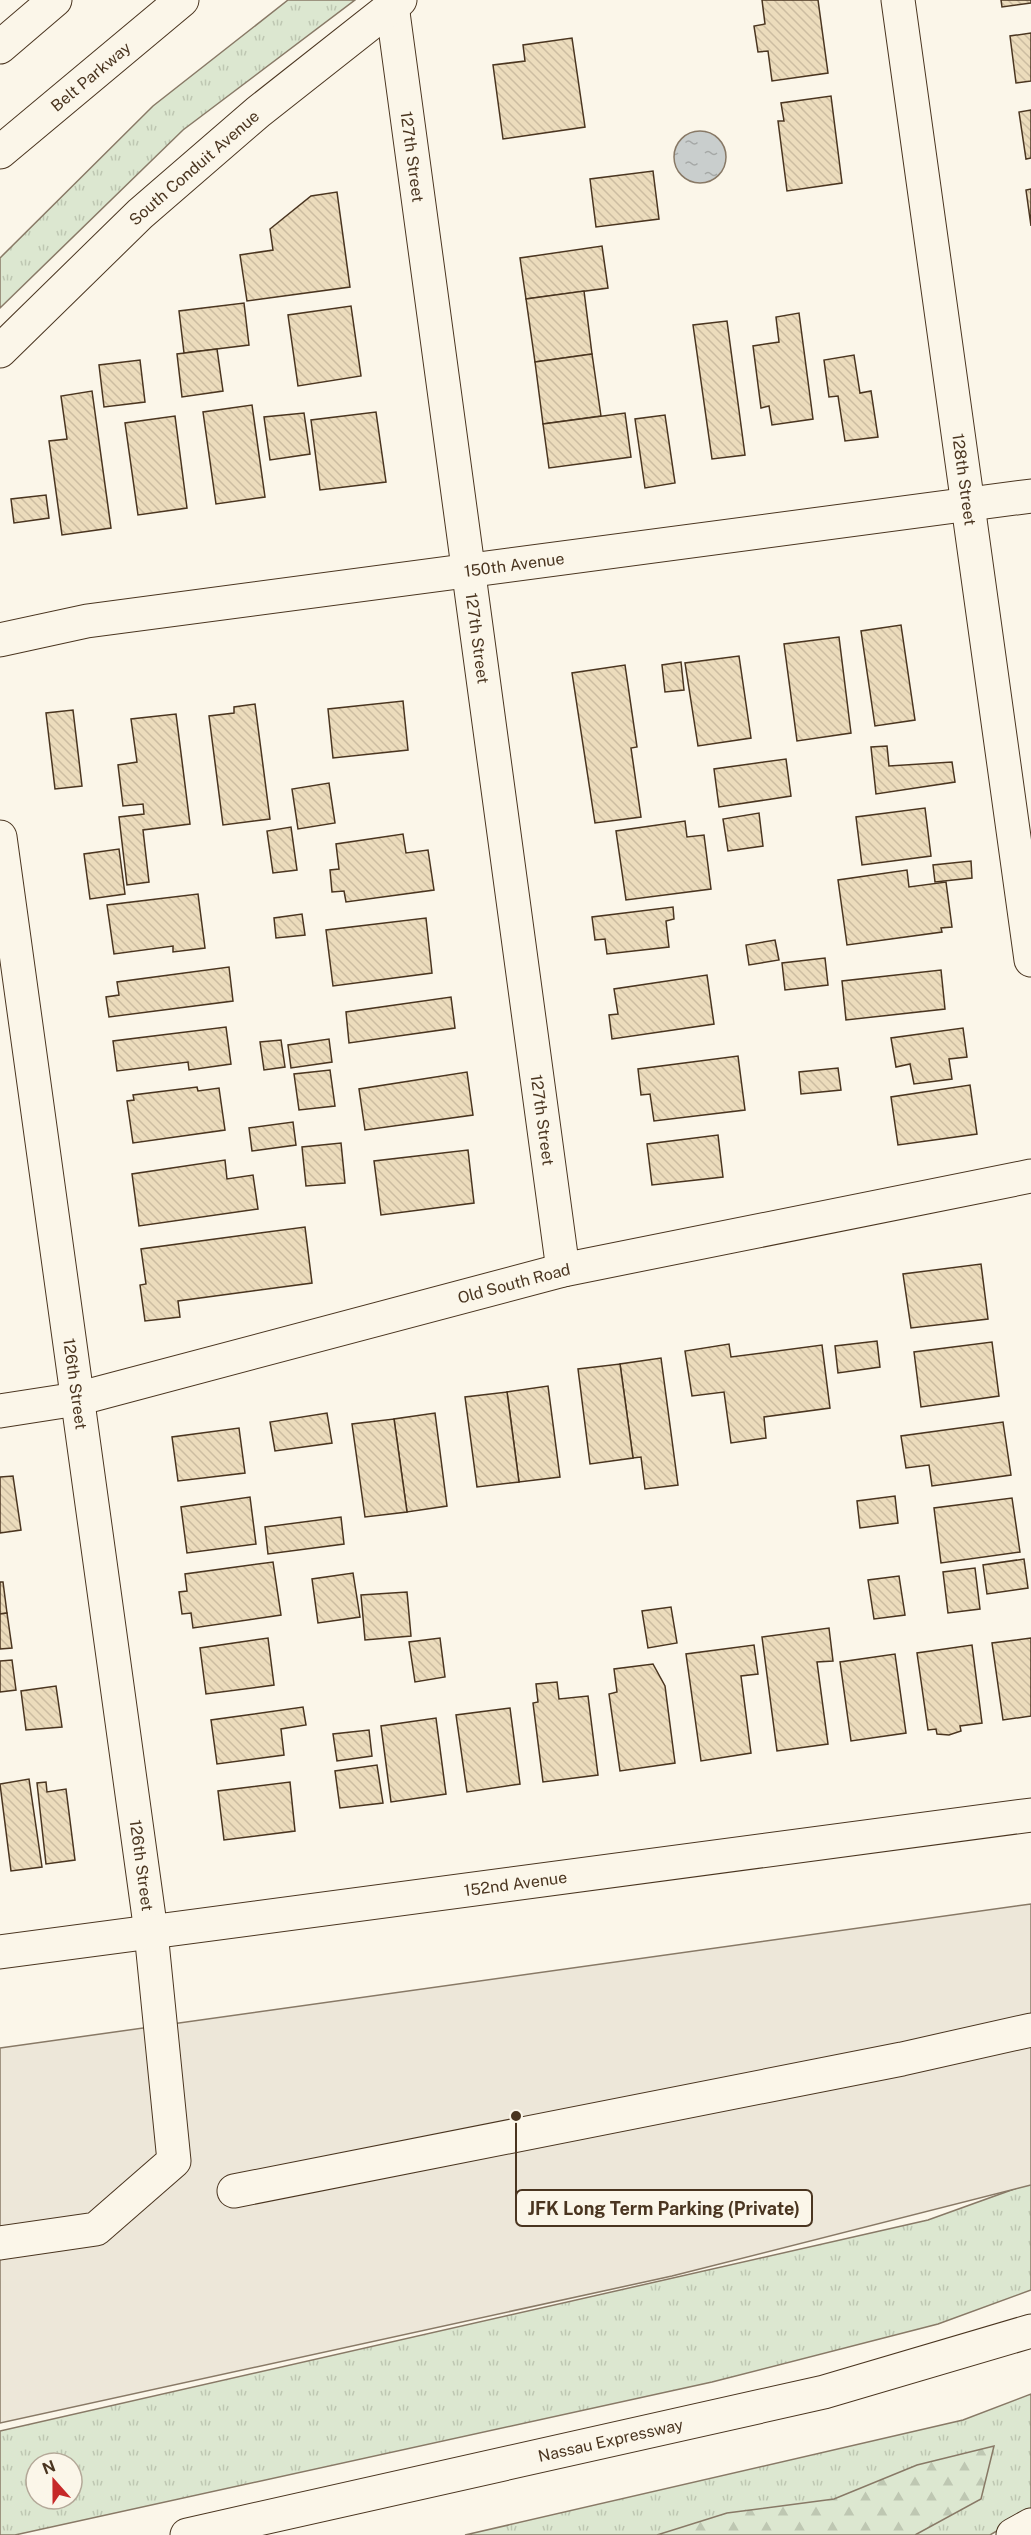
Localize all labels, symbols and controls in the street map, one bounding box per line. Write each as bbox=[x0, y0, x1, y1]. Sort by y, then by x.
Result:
street label: Belt Parkway bbox=[47, 38, 135, 115]
street label: South Conduit Avenue bbox=[125, 106, 263, 229]
street label: 127th Street bbox=[396, 110, 428, 203]
street label: 128th Street bbox=[948, 432, 980, 527]
street label: 150th Avenue bbox=[463, 549, 566, 581]
street label: 127th Street bbox=[462, 592, 493, 685]
street label: 127th Street bbox=[527, 1073, 558, 1167]
street label: Old South Road bbox=[456, 1260, 572, 1308]
street label: 126th Street bbox=[59, 1337, 91, 1431]
street label: 126th Street bbox=[126, 1818, 157, 1912]
street label: 152nd Avenue bbox=[463, 1868, 568, 1900]
callout: JFK Long Term Parking (Private) bbox=[516, 2190, 812, 2226]
text: JFK Long Term Parking (Private) bbox=[528, 2198, 800, 2219]
street label: Nassau Expressway bbox=[536, 2415, 685, 2466]
north arrow bbox=[24, 2451, 84, 2511]
text: N bbox=[40, 2456, 58, 2479]

